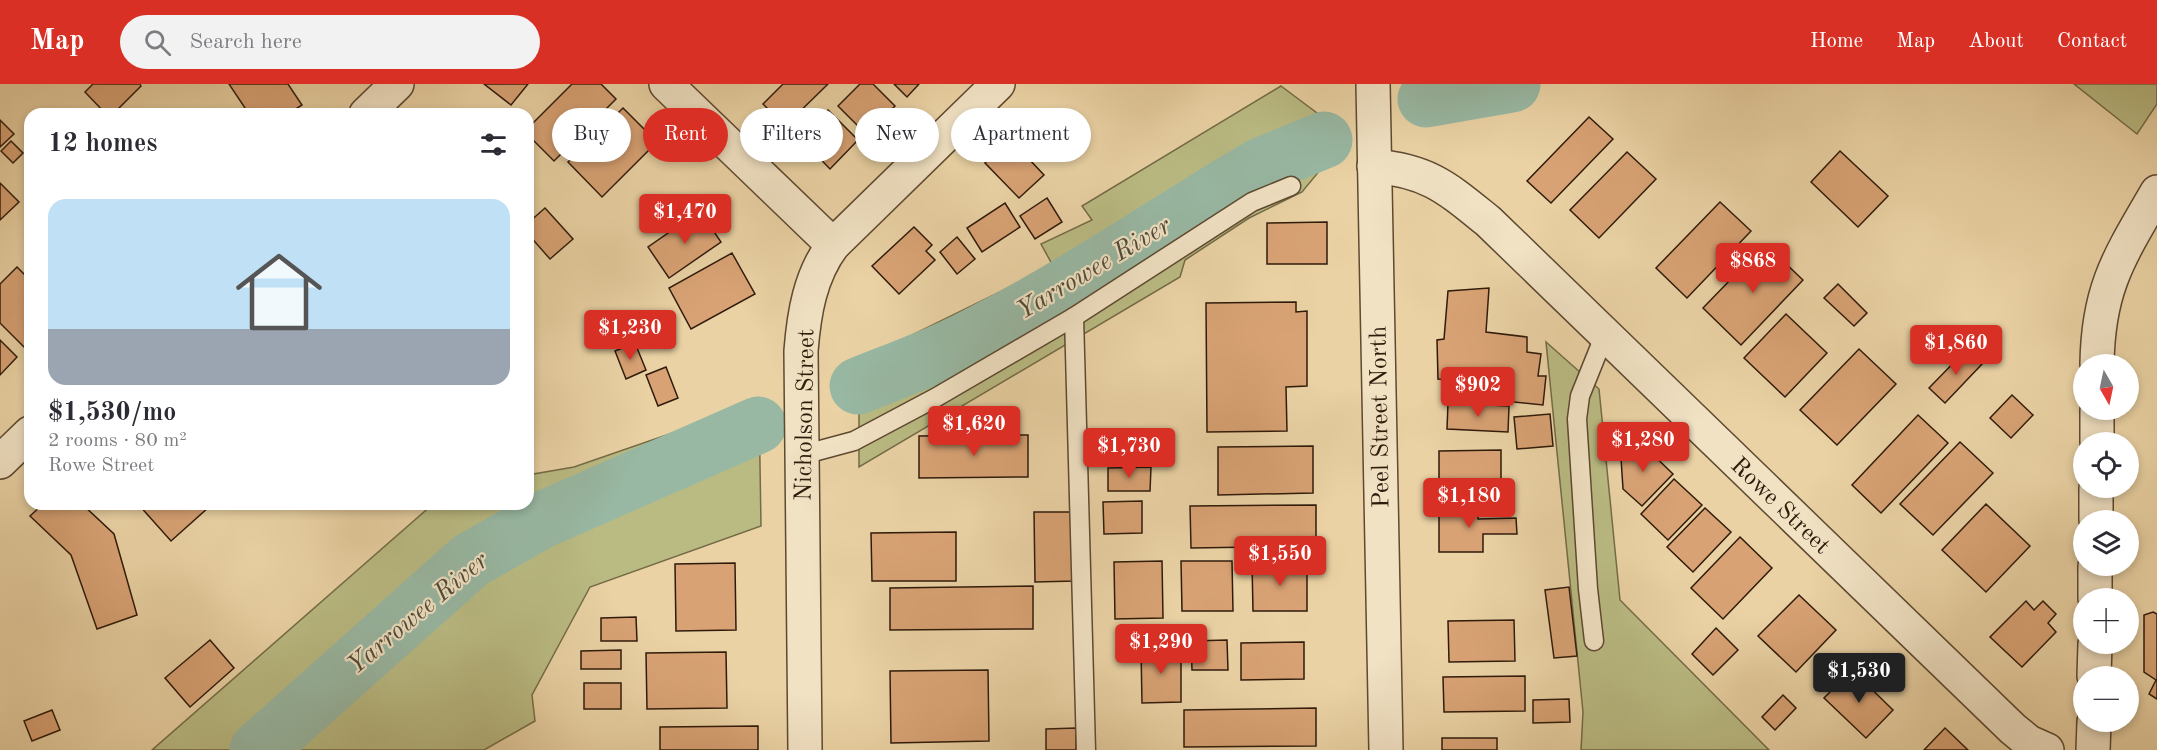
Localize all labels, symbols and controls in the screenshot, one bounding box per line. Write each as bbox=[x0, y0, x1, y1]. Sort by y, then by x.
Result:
search box bbox=[120, 15, 540, 69]
icon: search bbox=[141, 26, 174, 59]
text: Map bbox=[30, 28, 84, 56]
text: Search here bbox=[189, 31, 302, 53]
text: Home bbox=[1810, 31, 1863, 52]
text: Map bbox=[1896, 31, 1935, 52]
text: About bbox=[1968, 31, 2024, 52]
text: Contact bbox=[2057, 31, 2127, 52]
chip: Buy bbox=[552, 108, 631, 162]
chip: Rent bbox=[643, 108, 728, 162]
chip: Filters bbox=[740, 108, 843, 162]
chip: New bbox=[855, 108, 939, 162]
chip: Apartment bbox=[951, 108, 1091, 162]
icon: filters bbox=[477, 128, 510, 161]
text: 12 homes bbox=[48, 131, 157, 157]
pin: $1,470 bbox=[636, 194, 734, 245]
text: $1,470 bbox=[653, 203, 717, 223]
water label: Yarrowee River bbox=[1013, 212, 1176, 325]
icon: home bbox=[225, 238, 333, 346]
pin: $868 bbox=[1717, 243, 1789, 294]
text: $868 bbox=[1730, 252, 1776, 272]
pin: $1,230 bbox=[581, 310, 679, 361]
text: $1,230 bbox=[598, 319, 662, 339]
pin: $1,860 bbox=[1907, 325, 2005, 376]
street label: Peel Street North bbox=[1367, 326, 1395, 508]
street label: Nicholson Street bbox=[792, 329, 820, 501]
text: $1,860 bbox=[1924, 334, 1988, 354]
north arrow bbox=[2073, 354, 2139, 420]
map controls bbox=[2073, 354, 2139, 732]
pin: $902 bbox=[1442, 367, 1514, 418]
text: $902 bbox=[1455, 376, 1501, 396]
text: $1,530/mo bbox=[48, 400, 176, 426]
pin: $1,620 bbox=[925, 406, 1023, 457]
text: $1,620 bbox=[942, 415, 1006, 435]
pin: $1,280 bbox=[1594, 422, 1692, 473]
pin: $1,730 bbox=[1080, 428, 1178, 479]
text: 2 rooms · 80 m² bbox=[48, 431, 187, 451]
text: $1,280 bbox=[1611, 431, 1675, 451]
button: locate bbox=[2073, 432, 2139, 498]
text: $1,730 bbox=[1097, 437, 1161, 457]
street label: Rowe Street bbox=[1725, 454, 1834, 559]
text: Rowe Street bbox=[48, 456, 154, 476]
pin: $1,180 bbox=[1420, 478, 1518, 529]
text: $1,180 bbox=[1437, 487, 1501, 507]
button: layers bbox=[2073, 510, 2139, 576]
pin: $1,550 bbox=[1231, 536, 1329, 587]
text: $1,550 bbox=[1248, 545, 1312, 565]
water label: Yarrowee River bbox=[343, 547, 494, 679]
button: + bbox=[2073, 588, 2139, 654]
pin: $1,290 bbox=[1112, 624, 1210, 675]
text: $1,290 bbox=[1129, 633, 1193, 653]
pin: $1,530 bbox=[1810, 653, 1908, 704]
text: $1,530 bbox=[1827, 662, 1891, 682]
button: − bbox=[2073, 666, 2139, 732]

